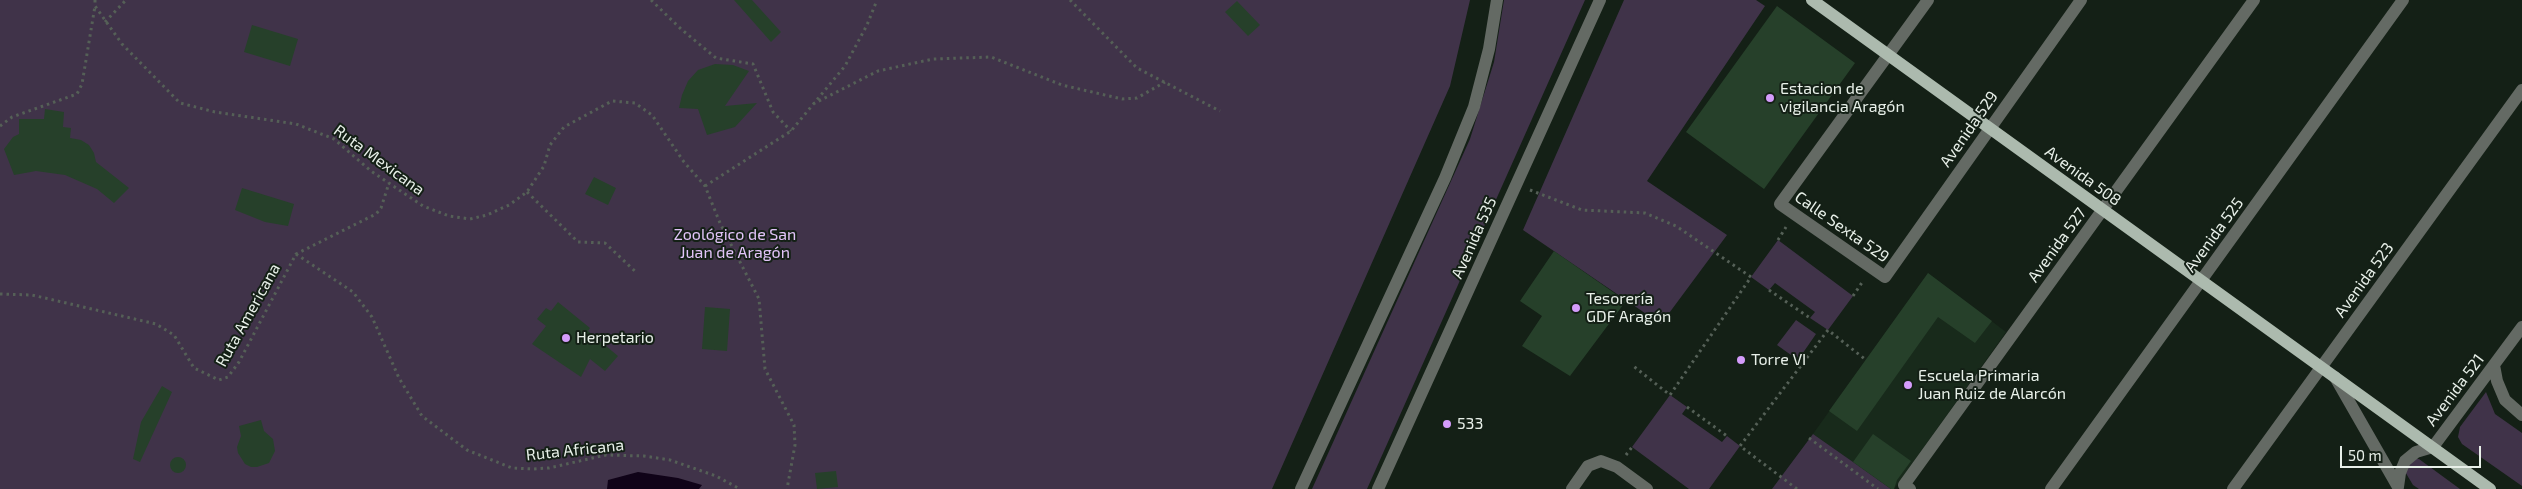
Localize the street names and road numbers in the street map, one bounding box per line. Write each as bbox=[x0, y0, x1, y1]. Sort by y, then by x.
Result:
street label: Avenida 529 bbox=[1936, 87, 2002, 171]
street label: Ruta Mexicana bbox=[330, 121, 428, 199]
street label: Avenida 508 bbox=[2041, 142, 2125, 210]
street label: Calle Sexta 529 bbox=[1791, 187, 1893, 267]
street label: Avenida 535 bbox=[1447, 194, 1501, 282]
street label: Avenida 525 bbox=[2181, 194, 2247, 276]
street label: Avenida 527 bbox=[2024, 204, 2090, 286]
street label: Avenida 523 bbox=[2330, 239, 2398, 321]
street label: Ruta Americana bbox=[212, 260, 284, 370]
street label: Avenida 521 bbox=[2422, 350, 2488, 430]
street label: Ruta Africana bbox=[525, 435, 625, 465]

